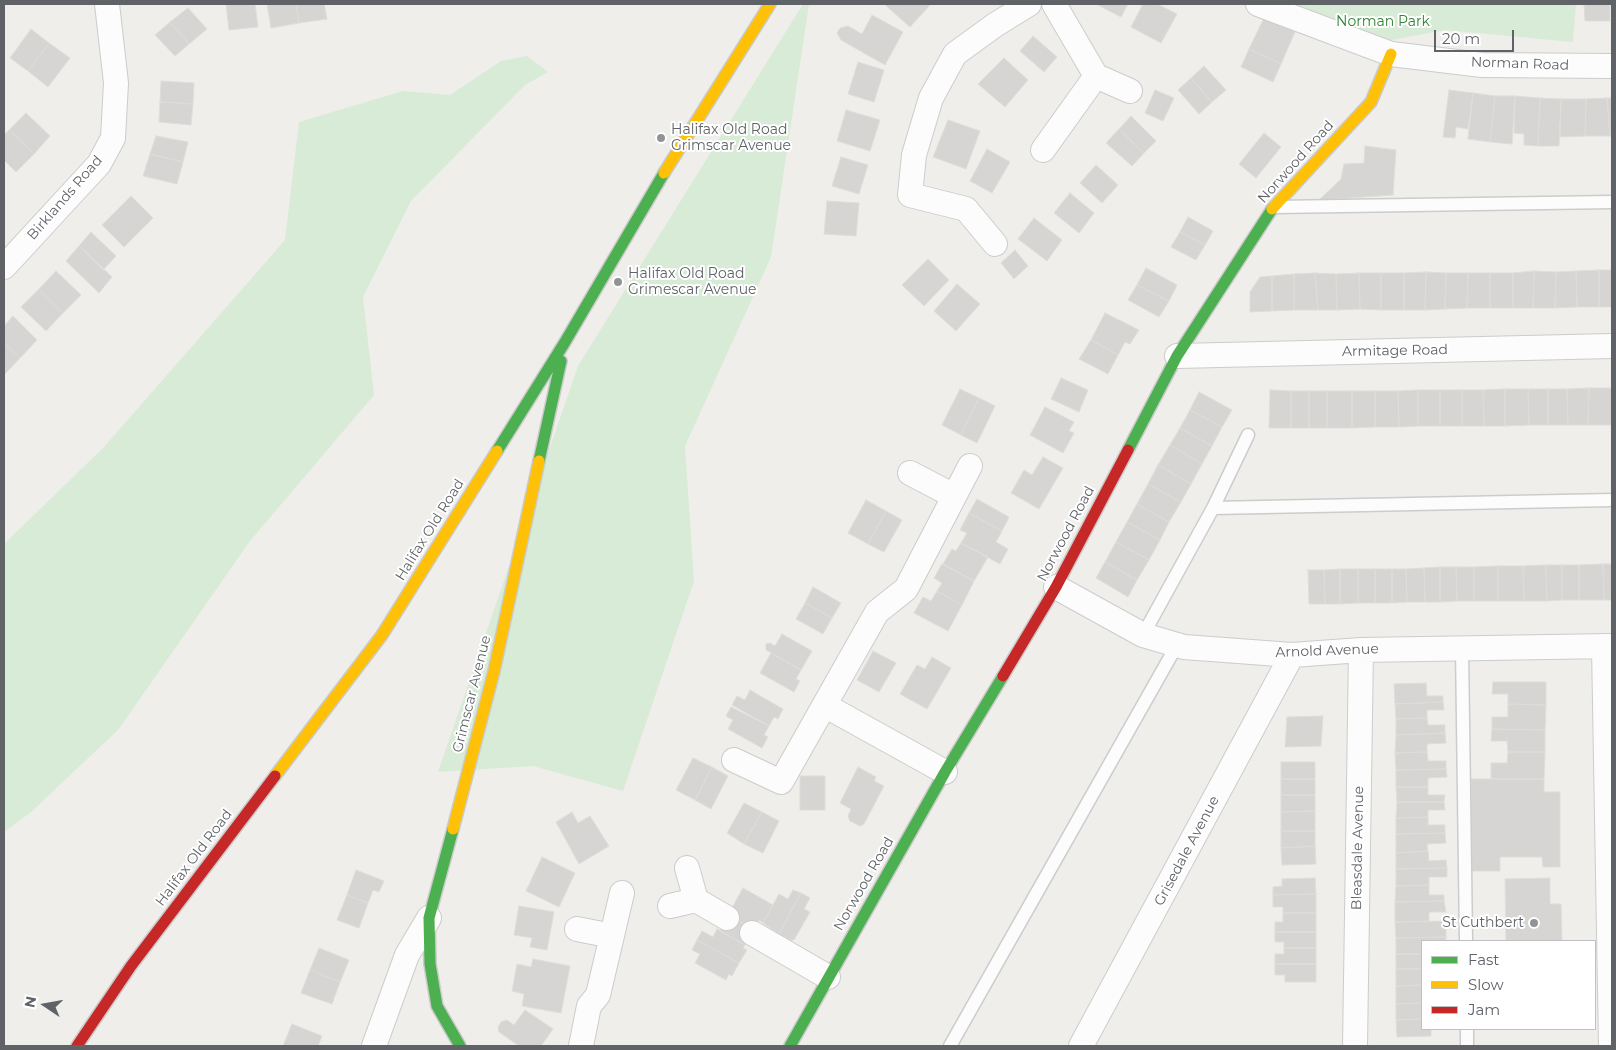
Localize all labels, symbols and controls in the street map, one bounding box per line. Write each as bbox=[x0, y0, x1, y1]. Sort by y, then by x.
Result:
park label: Norman Park bbox=[1336, 14, 1430, 30]
scale bar bbox=[1436, 20, 1516, 52]
text: 20 m bbox=[1442, 29, 1480, 48]
street label: Norman Road bbox=[1470, 54, 1570, 74]
street label: Norwood Road bbox=[1254, 117, 1338, 207]
place label: Halifax Old Road Grimscar Avenue bbox=[671, 122, 791, 154]
marker: Halifax Old Road Grimscar Avenue bbox=[655, 132, 667, 144]
street label: Birklands Road bbox=[24, 152, 106, 244]
place label: Halifax Old Road Grimescar Avenue bbox=[628, 266, 756, 298]
marker: Halifax Old Road Grimescar Avenue bbox=[612, 276, 624, 288]
street label: Armitage Road bbox=[1342, 342, 1448, 360]
street label: Halifax Old Road bbox=[392, 476, 468, 584]
street label: Norwood Road bbox=[1034, 484, 1098, 584]
street label: Grimscar Avenue bbox=[449, 634, 495, 754]
street label: Arnold Avenue bbox=[1275, 641, 1379, 661]
street label: Bleasdale Avenue bbox=[1349, 786, 1367, 910]
street label: Grisedale Avenue bbox=[1151, 793, 1223, 909]
street label: Halifax Old Road bbox=[152, 806, 236, 910]
street label: Norwood Road bbox=[830, 834, 898, 934]
place label: St Cuthbert bbox=[1442, 915, 1524, 931]
marker: St Cuthbert bbox=[1528, 917, 1540, 929]
legend bbox=[1421, 940, 1596, 1030]
text: Fast bbox=[1468, 950, 1499, 969]
text: Slow bbox=[1468, 975, 1504, 994]
north arrow bbox=[20, 980, 70, 1030]
text: N bbox=[20, 994, 40, 1009]
text: Jam bbox=[1468, 1000, 1500, 1019]

